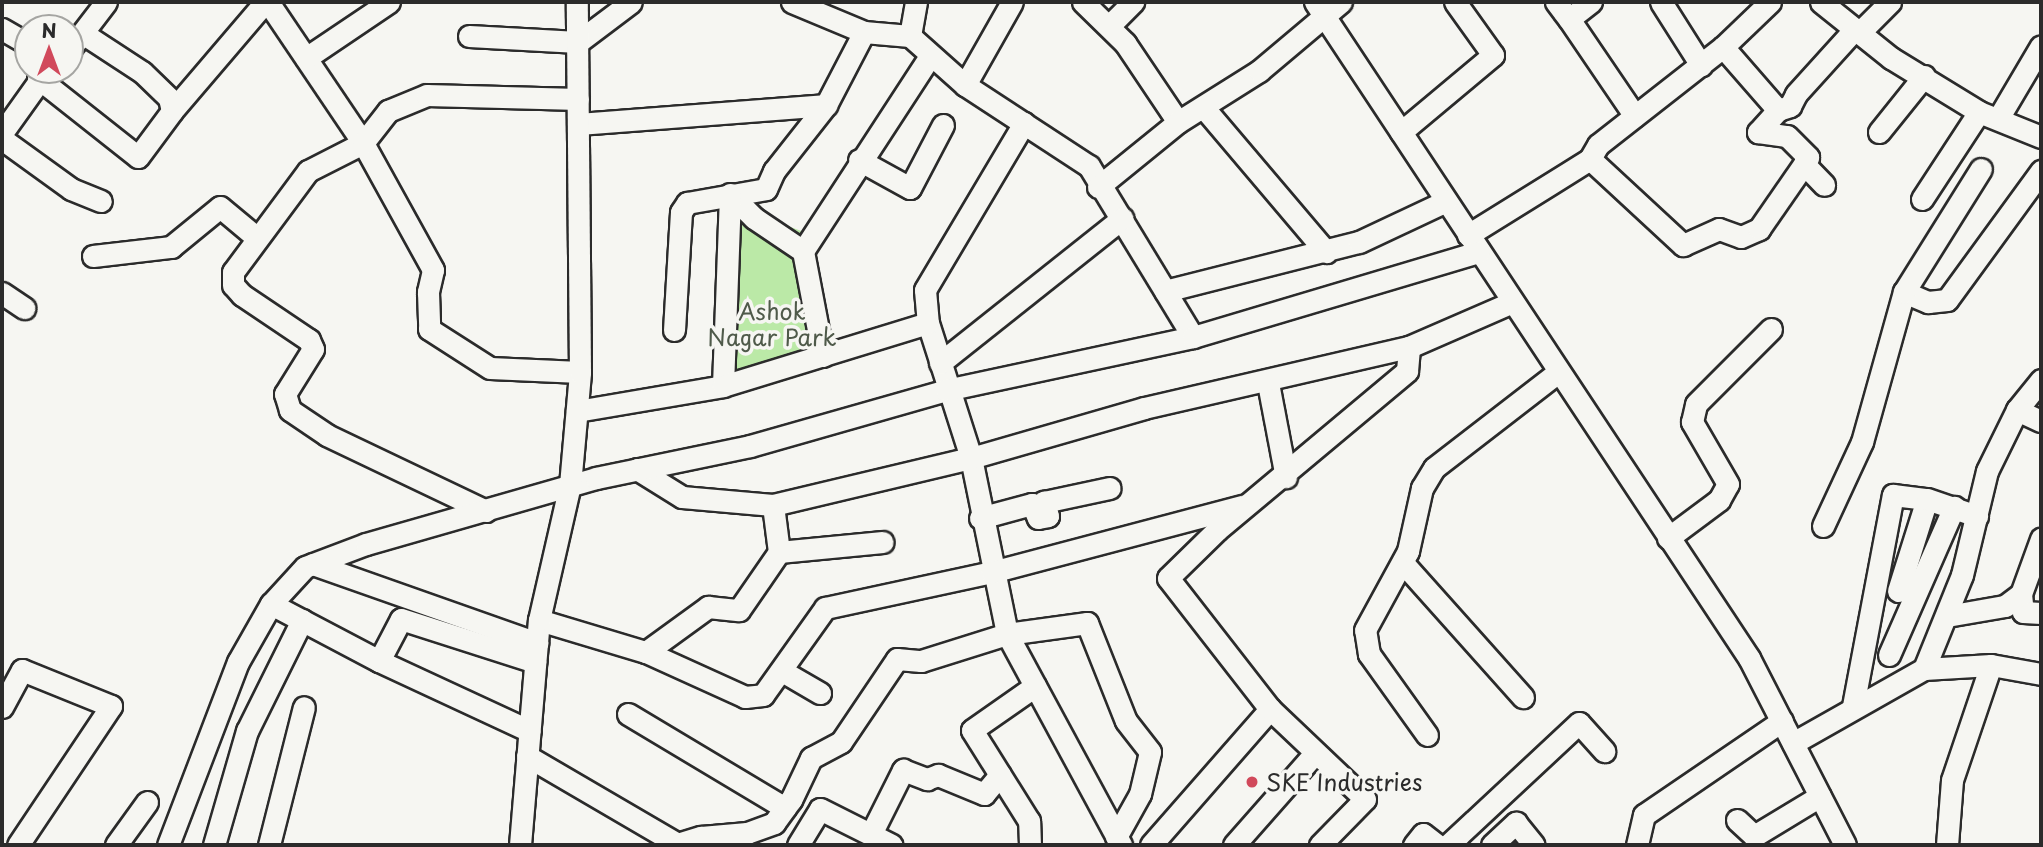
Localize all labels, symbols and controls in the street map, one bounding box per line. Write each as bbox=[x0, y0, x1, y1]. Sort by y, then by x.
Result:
north arrow bbox=[14, 14, 84, 84]
text: N bbox=[41, 16, 57, 44]
park label: Ashok Nagar Park bbox=[707, 297, 837, 351]
place label: SKE Industries bbox=[1266, 768, 1424, 796]
marker: SKE Industries bbox=[1244, 774, 1260, 790]

